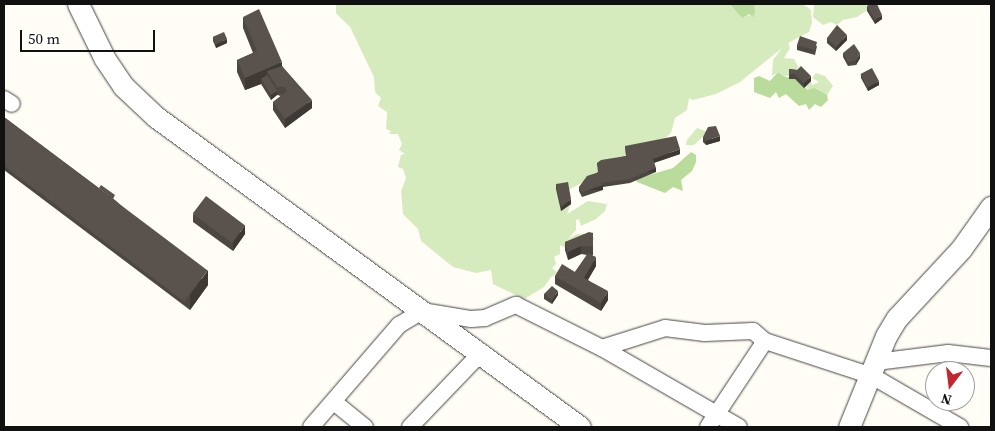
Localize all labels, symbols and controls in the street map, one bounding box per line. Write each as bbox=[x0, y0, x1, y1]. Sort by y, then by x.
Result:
scale bar bbox=[22, 20, 158, 52]
text: 50 m bbox=[28, 28, 60, 49]
north arrow bbox=[925, 361, 975, 411]
text: N bbox=[939, 389, 954, 411]

